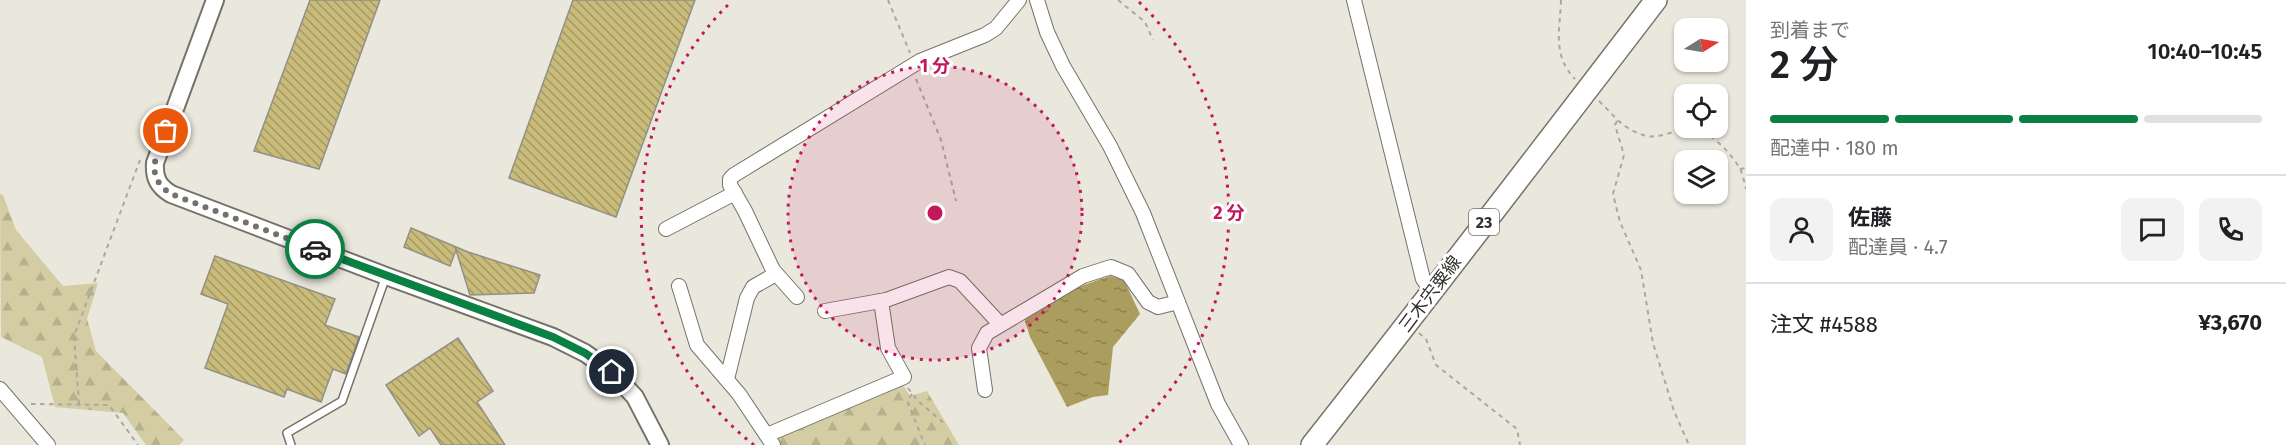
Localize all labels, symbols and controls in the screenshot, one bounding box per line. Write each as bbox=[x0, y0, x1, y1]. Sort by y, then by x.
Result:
north arrow bbox=[1674, 18, 1728, 72]
map controls bbox=[1674, 18, 1728, 204]
text: 到着まで bbox=[1770, 18, 1850, 42]
text: 10:40–10:45 bbox=[2148, 38, 2262, 65]
text: 2 分 bbox=[1770, 42, 1838, 88]
text: 1 分 bbox=[920, 55, 950, 77]
button: locate bbox=[1674, 84, 1728, 138]
pin bbox=[140, 105, 191, 156]
icon: bag bbox=[149, 114, 182, 147]
text: 配達中 · 180 m bbox=[1770, 136, 1899, 160]
button: layers bbox=[1674, 150, 1728, 204]
button: person bbox=[1770, 198, 1833, 261]
button: chat bbox=[2121, 198, 2184, 261]
button: phone bbox=[2199, 198, 2262, 261]
text: 2 分 bbox=[1213, 202, 1245, 224]
centre of rings bbox=[925, 203, 945, 223]
text: 佐藤 bbox=[1848, 204, 1892, 231]
road number: 23 bbox=[1469, 209, 1499, 235]
courier bbox=[285, 219, 345, 279]
icon: car bbox=[299, 233, 332, 266]
text: 配達員 · 4.7 bbox=[1848, 235, 1948, 259]
street label: 三木宍粟線 bbox=[1394, 251, 1466, 337]
text: ¥3,670 bbox=[2199, 309, 2262, 336]
text: 注文 #4588 bbox=[1770, 311, 1878, 338]
pin bbox=[586, 346, 637, 397]
icon: home bbox=[595, 355, 628, 388]

